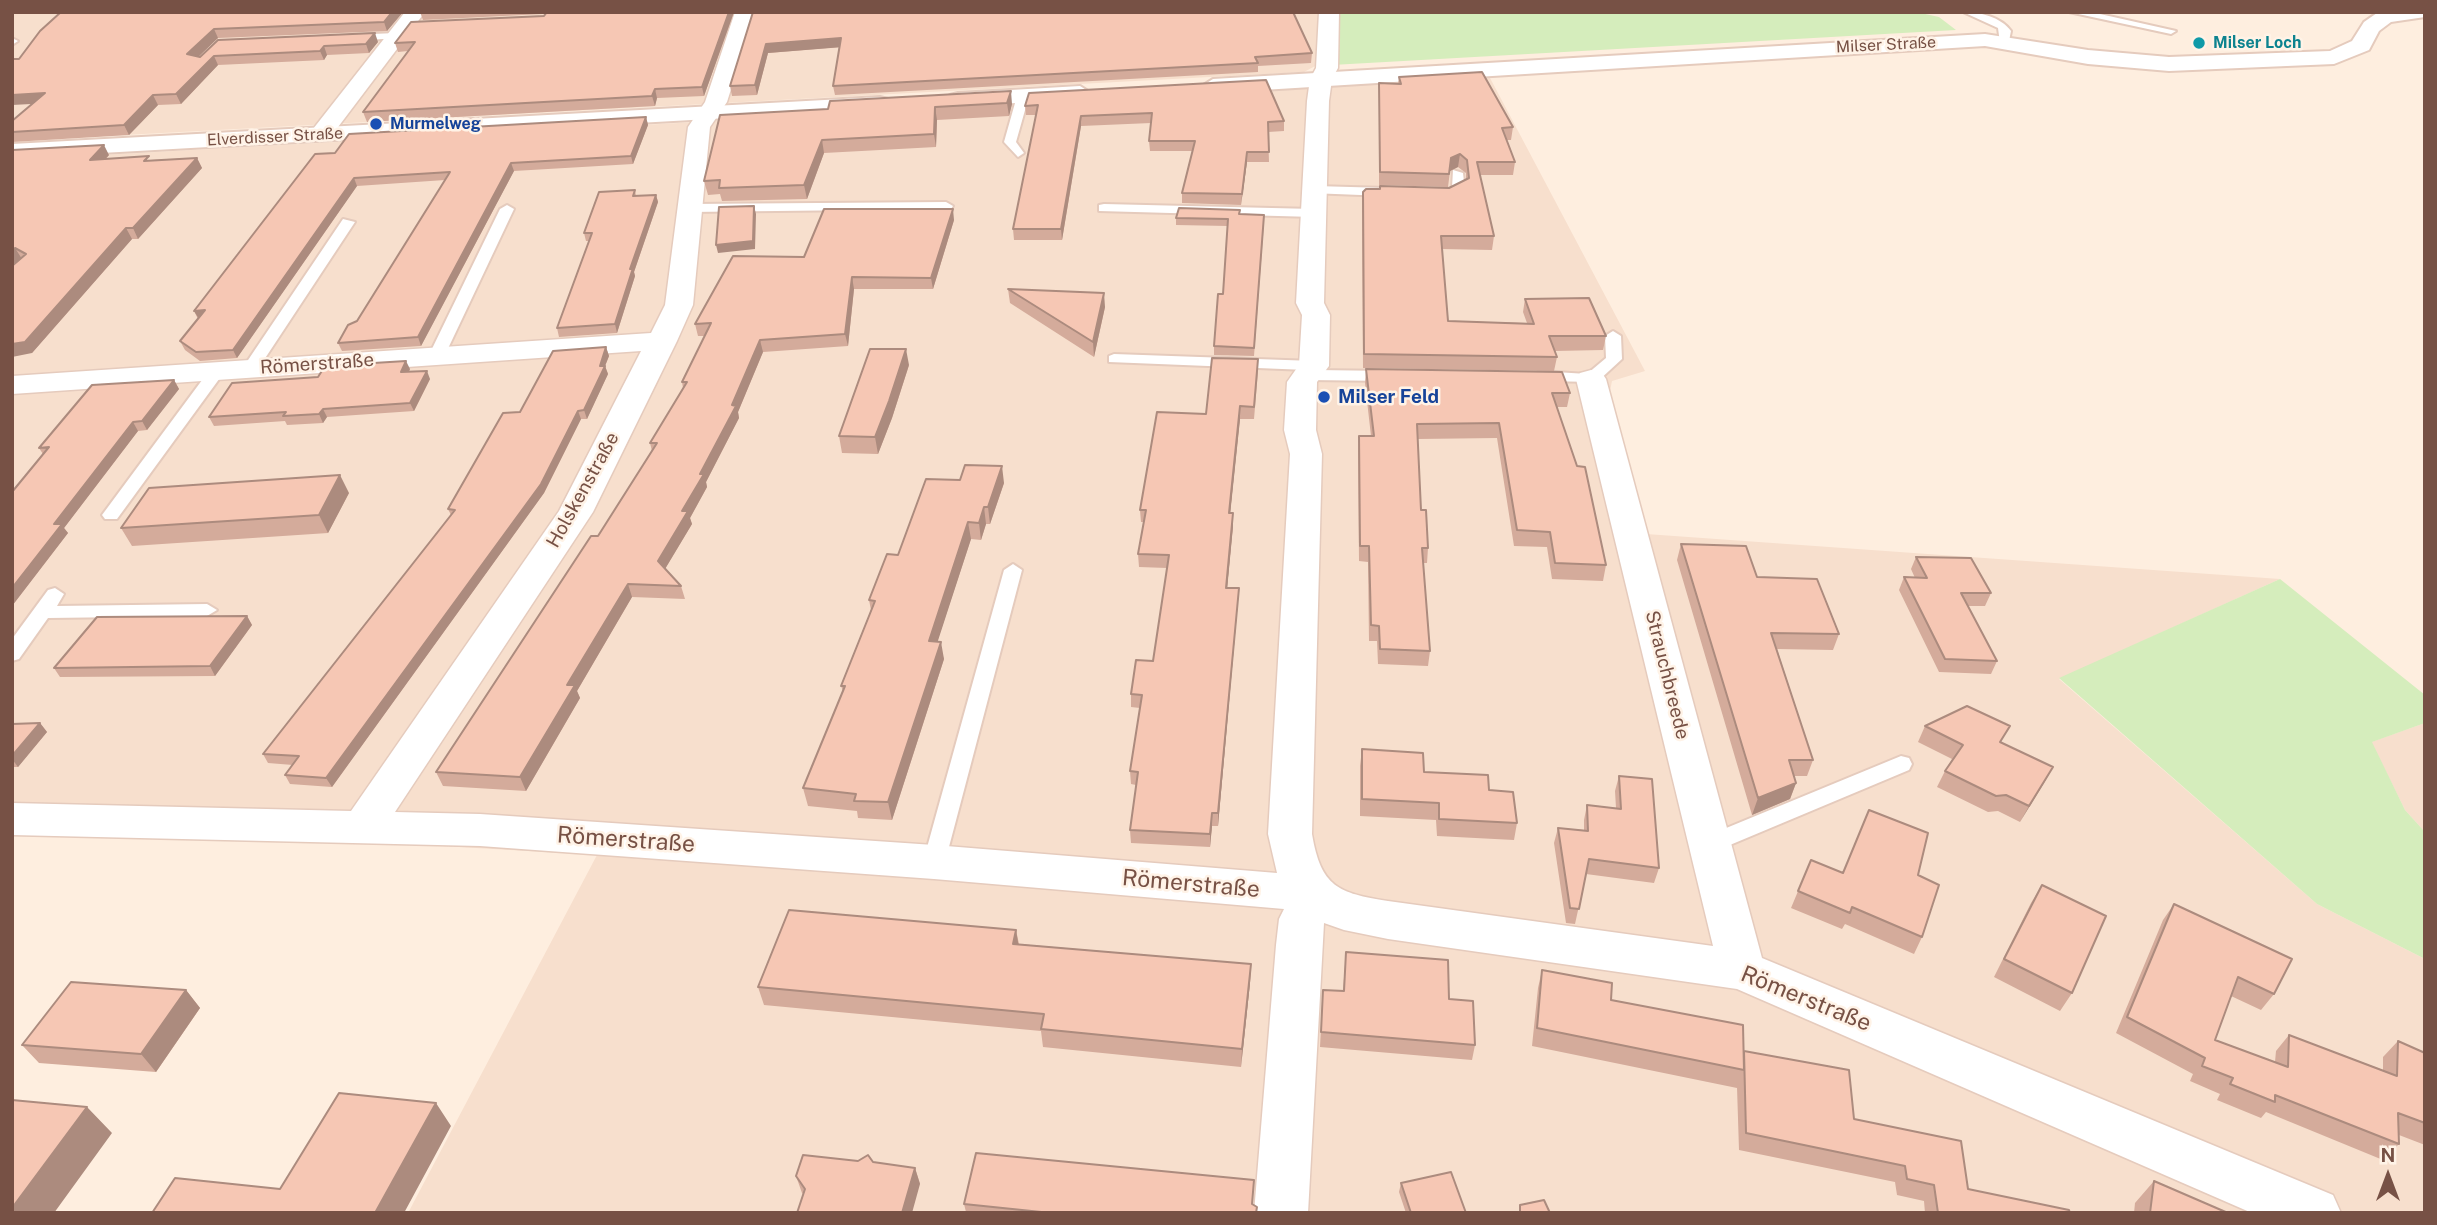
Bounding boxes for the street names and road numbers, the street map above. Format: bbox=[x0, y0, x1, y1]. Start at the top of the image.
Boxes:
street label: Milser Straße bbox=[1836, 33, 1936, 57]
street label: Elverdisser Straße bbox=[206, 124, 344, 150]
street label: Römerstraße bbox=[259, 349, 375, 379]
street label: Holskenstraße bbox=[542, 428, 624, 552]
street label: Strauchbreede bbox=[1640, 608, 1694, 742]
street label: Römerstraße bbox=[556, 821, 696, 859]
street label: Römerstraße bbox=[1121, 864, 1261, 904]
street label: Römerstraße bbox=[1737, 960, 1875, 1038]

